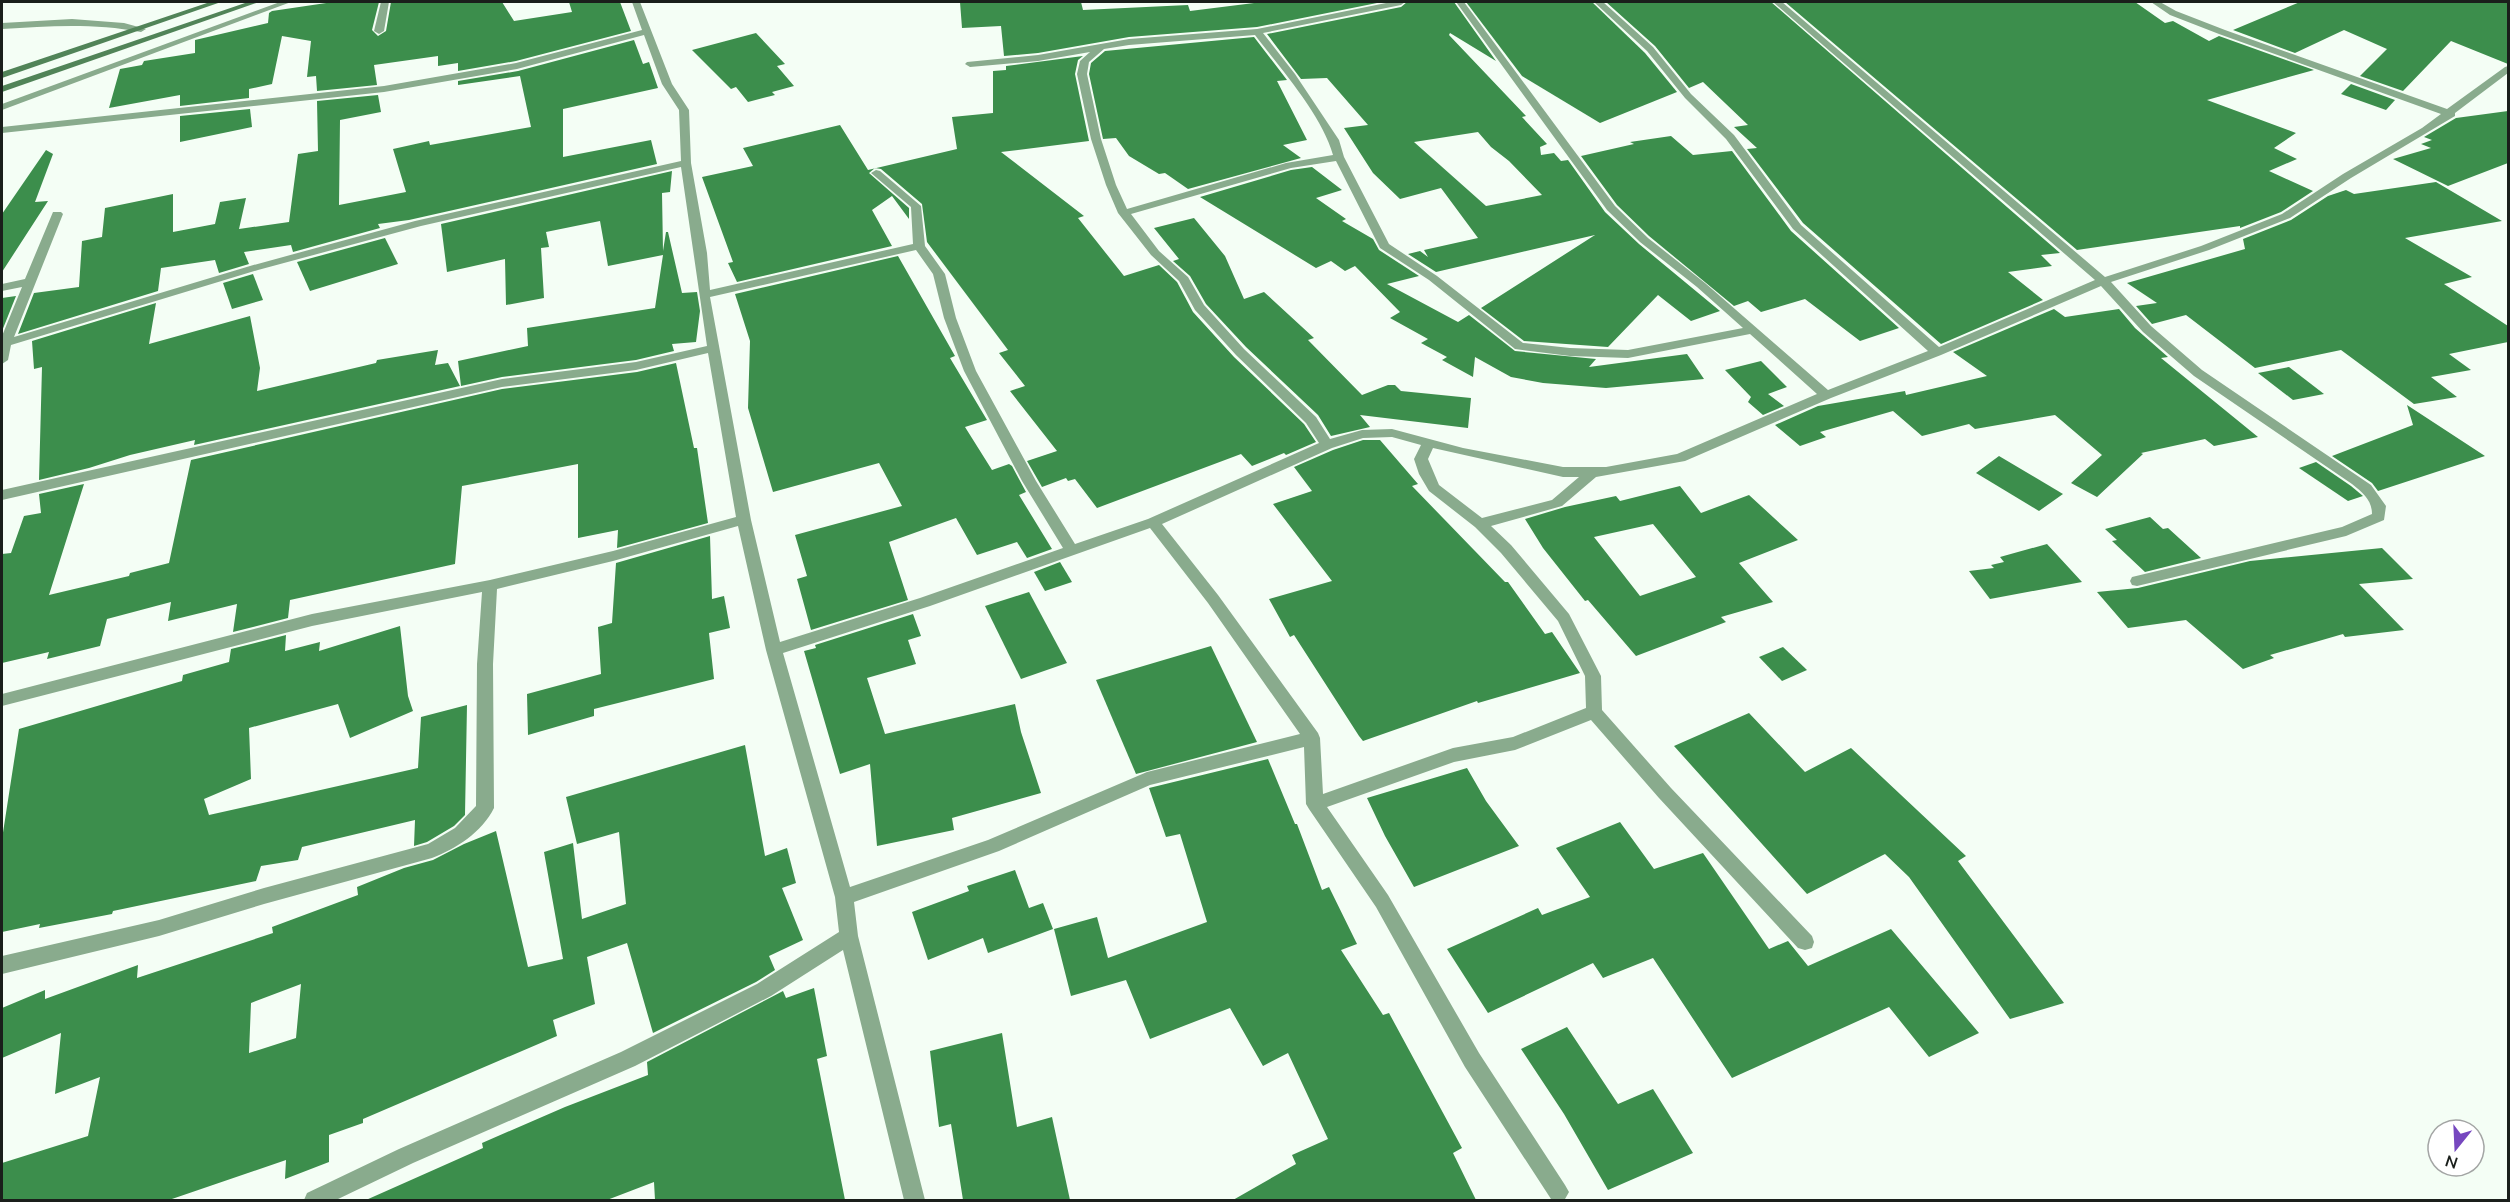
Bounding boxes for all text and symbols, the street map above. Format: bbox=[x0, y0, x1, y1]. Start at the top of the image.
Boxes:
north arrow bbox=[2426, 1118, 2486, 1178]
text: N bbox=[2443, 1151, 2460, 1174]

